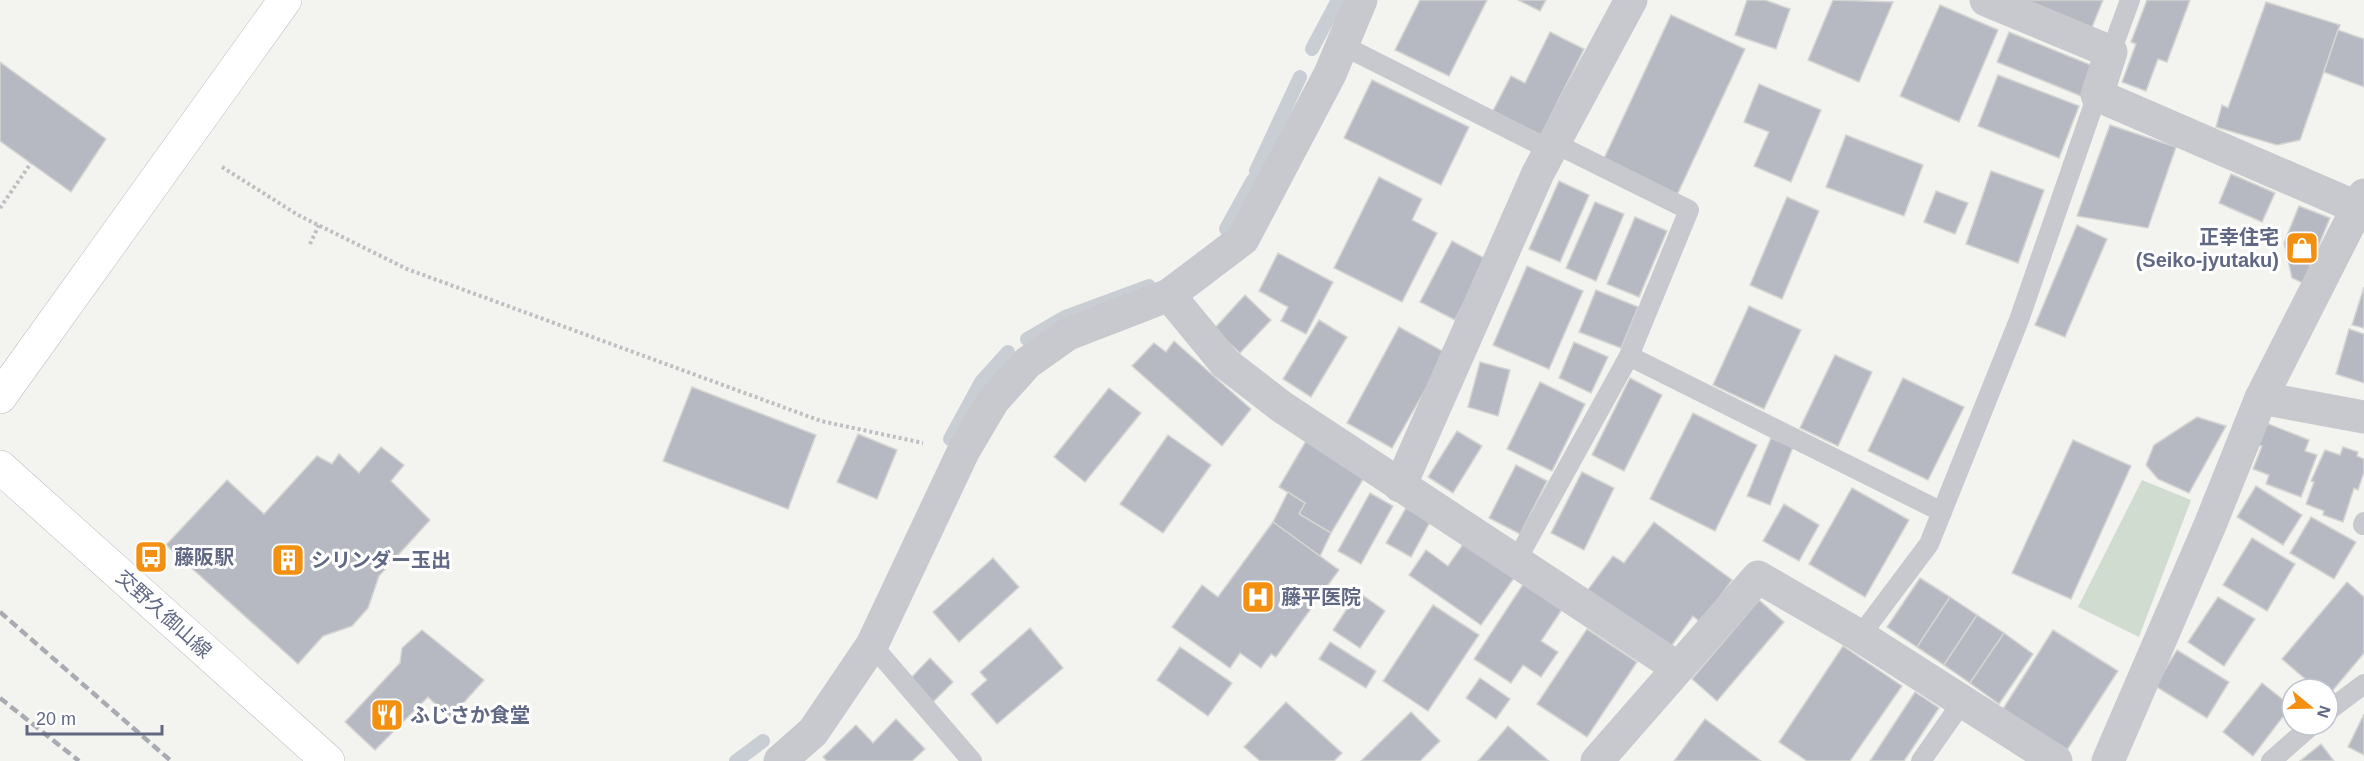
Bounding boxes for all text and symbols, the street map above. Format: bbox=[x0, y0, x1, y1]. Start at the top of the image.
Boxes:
place label: 正幸住宅 (Seiko-jyutaku) bbox=[2136, 226, 2279, 271]
shop icon: 正幸住宅 (Seiko-jyutaku) bbox=[2284, 230, 2320, 266]
bus stop icon: 藤阪駅 bbox=[133, 539, 169, 575]
building icon: シリンダー玉出 bbox=[270, 542, 306, 578]
place label: 藤阪駅 bbox=[174, 546, 234, 568]
place label: シリンダー玉出 bbox=[311, 549, 451, 571]
street label: 交野久御山線 bbox=[112, 566, 216, 662]
hospital icon: 藤平医院 bbox=[1240, 579, 1276, 615]
place label: 藤平医院 bbox=[1281, 586, 1361, 608]
north arrow bbox=[2280, 677, 2340, 737]
restaurant icon: ふじさか食堂 bbox=[369, 697, 405, 733]
scale bar bbox=[27, 698, 162, 736]
text: N bbox=[2314, 703, 2334, 720]
place label: ふじさか食堂 bbox=[410, 704, 530, 726]
text: 20 m bbox=[36, 709, 76, 729]

